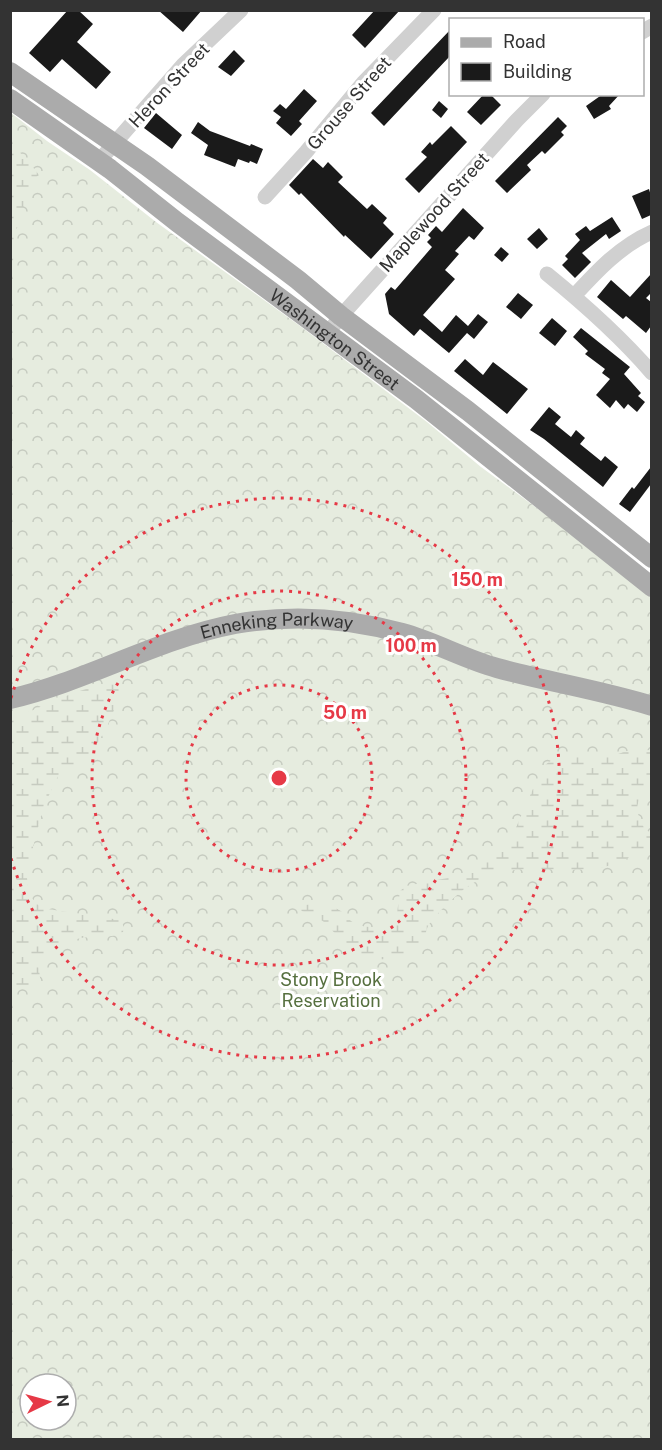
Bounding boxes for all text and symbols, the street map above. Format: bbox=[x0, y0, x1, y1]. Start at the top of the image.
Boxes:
legend bbox=[449, 18, 644, 96]
text: Road bbox=[503, 31, 546, 52]
street label: Heron Street bbox=[124, 38, 214, 132]
street label: Grouse Street bbox=[303, 52, 395, 154]
text: Building bbox=[503, 61, 572, 82]
street label: Maplewood Street bbox=[375, 148, 493, 276]
street label: Washington Street bbox=[266, 284, 404, 394]
text: 150 m bbox=[451, 569, 503, 590]
street label: Enneking Parkway bbox=[198, 608, 355, 642]
text: 100 m bbox=[385, 635, 437, 656]
text: 50 m bbox=[323, 702, 367, 723]
centre of rings bbox=[269, 768, 289, 788]
park label: Stony Brook Reservation bbox=[280, 969, 382, 1011]
north arrow bbox=[18, 1372, 78, 1432]
text: N bbox=[52, 1394, 72, 1408]

